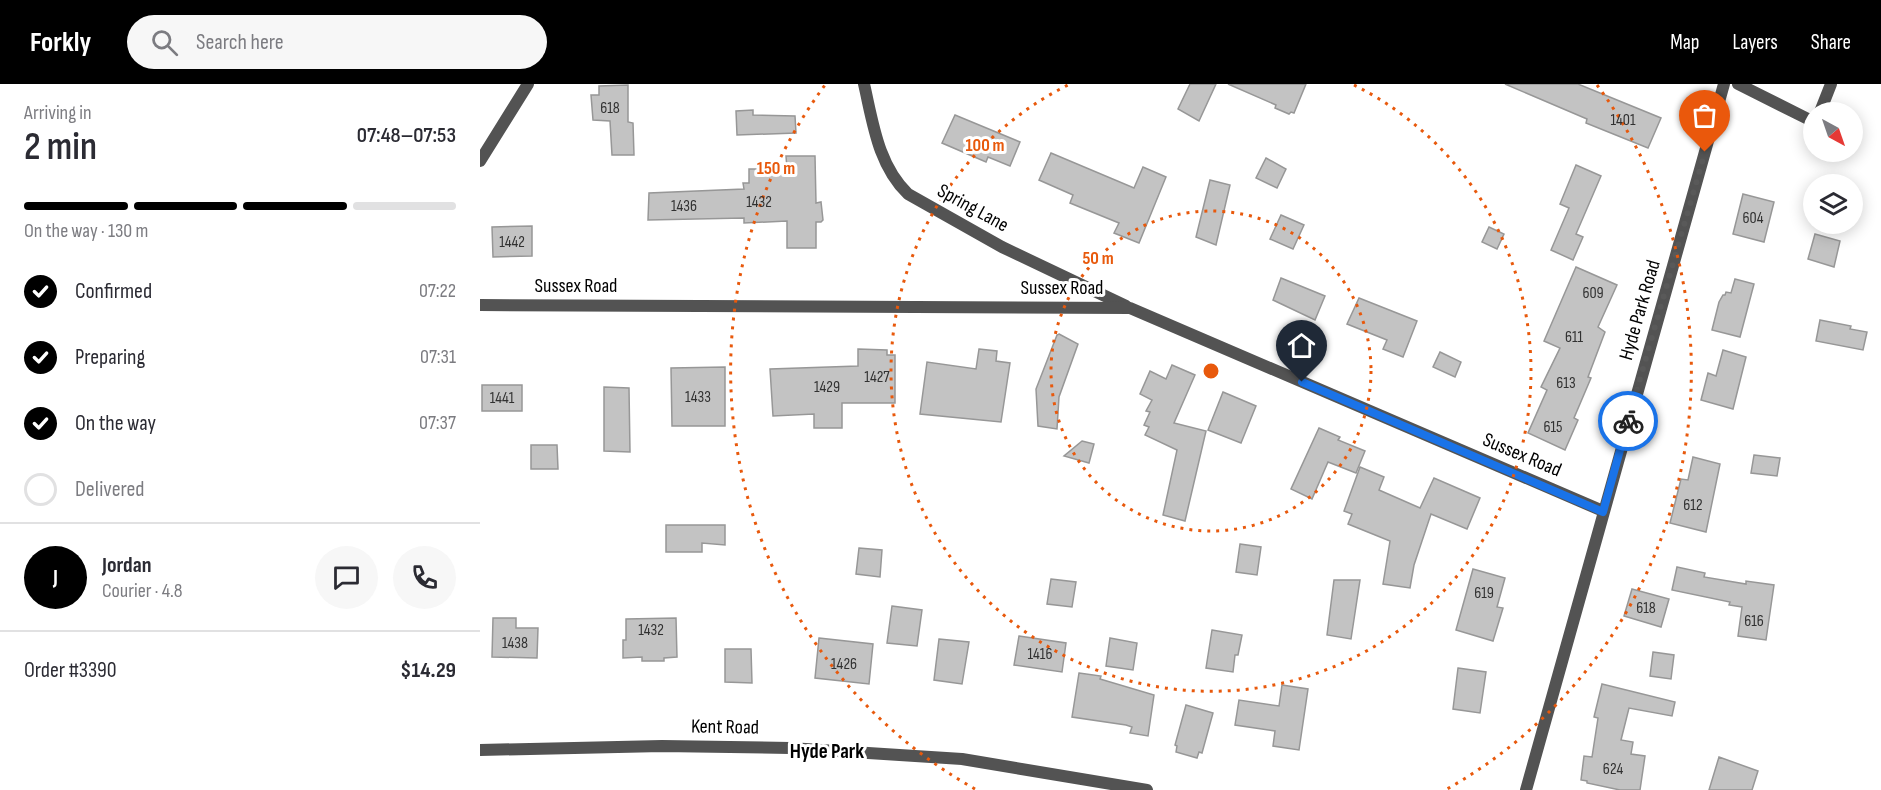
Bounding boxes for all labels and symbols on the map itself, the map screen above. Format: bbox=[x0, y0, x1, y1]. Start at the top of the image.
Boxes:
pin bbox=[1679, 90, 1730, 152]
house number: 618 bbox=[600, 99, 620, 118]
north arrow bbox=[1803, 102, 1863, 162]
house number: 1401 bbox=[1610, 111, 1636, 130]
text: 100 m bbox=[966, 135, 1005, 156]
text: 150 m bbox=[757, 158, 795, 179]
street label: Spring Lane bbox=[933, 179, 1013, 237]
house number: 1432 bbox=[746, 193, 772, 212]
house number: 1436 bbox=[671, 197, 697, 216]
house number: 604 bbox=[1743, 209, 1764, 228]
house number: 1442 bbox=[499, 233, 525, 252]
text: 50 m bbox=[1082, 248, 1114, 269]
street label: Hyde Park Road bbox=[1614, 257, 1666, 363]
street label: Sussex Road bbox=[535, 274, 617, 298]
street label: Sussex Road bbox=[1021, 276, 1103, 300]
house number: 609 bbox=[1582, 284, 1604, 303]
pin bbox=[1276, 320, 1327, 382]
house number: 611 bbox=[1565, 328, 1583, 347]
centre of rings bbox=[1201, 361, 1221, 381]
house number: 1427 bbox=[864, 368, 890, 387]
house number: 613 bbox=[1556, 374, 1576, 393]
house number: 1429 bbox=[814, 378, 840, 397]
house number: 1433 bbox=[685, 388, 711, 407]
house number: 1441 bbox=[490, 389, 515, 408]
courier bbox=[1598, 391, 1658, 451]
house number: 615 bbox=[1543, 418, 1563, 437]
street label: Sussex Road bbox=[1479, 428, 1565, 482]
house number: 612 bbox=[1683, 496, 1703, 515]
house number: 619 bbox=[1474, 584, 1494, 603]
house number: 618 bbox=[1636, 599, 1656, 618]
house number: 616 bbox=[1744, 612, 1764, 631]
house number: 1432 bbox=[638, 621, 664, 640]
house number: 1438 bbox=[502, 634, 528, 653]
house number: 1416 bbox=[1028, 645, 1052, 664]
house number: 1426 bbox=[831, 655, 857, 674]
street label: Kent Road bbox=[691, 714, 759, 740]
district label: Hyde Park bbox=[790, 739, 864, 764]
house number: 624 bbox=[1603, 760, 1623, 779]

